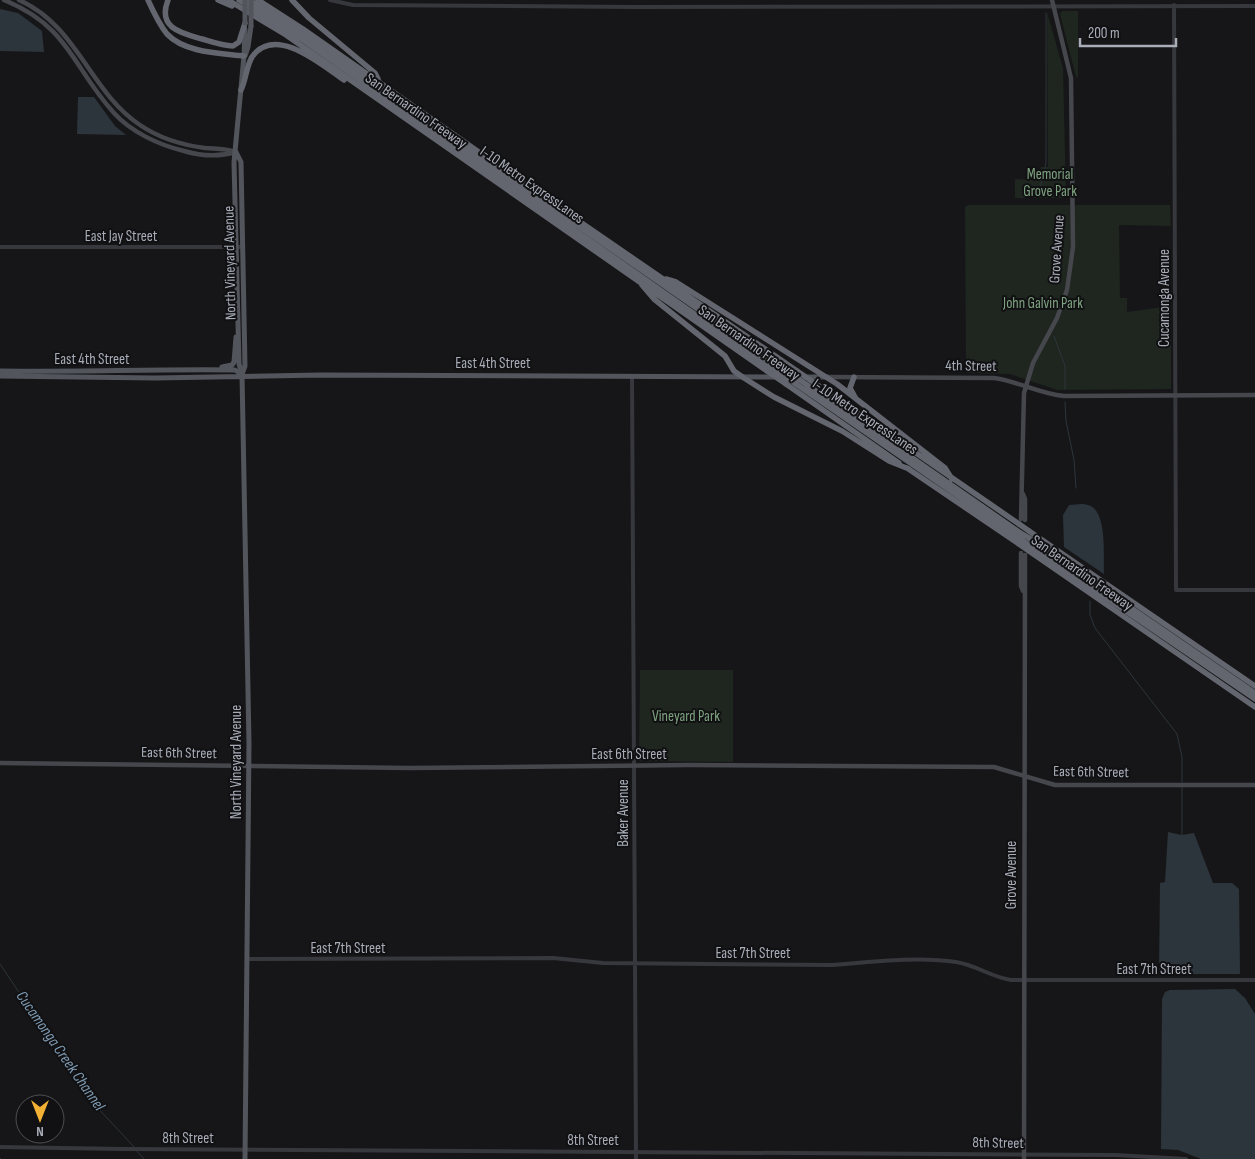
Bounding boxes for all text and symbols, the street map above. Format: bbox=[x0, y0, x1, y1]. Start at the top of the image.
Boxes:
scale bar bbox=[1080, 15, 1176, 47]
text: 200 m bbox=[1088, 24, 1120, 43]
street label: San Bernardino Freeway bbox=[361, 69, 471, 153]
street label: I-10 Metro ExpressLanes bbox=[476, 142, 588, 228]
park label: Memorial Grove Park bbox=[1023, 165, 1077, 201]
street label: North Vineyard Avenue bbox=[220, 206, 240, 320]
street label: Grove Avenue bbox=[1045, 214, 1069, 284]
street label: East Jay Street bbox=[85, 227, 158, 246]
street label: Cucamonga Avenue bbox=[1155, 249, 1174, 347]
park label: John Galvin Park bbox=[1002, 294, 1083, 313]
street label: San Bernardino Freeway bbox=[694, 301, 804, 385]
street label: East 4th Street bbox=[54, 350, 130, 369]
street label: East 4th Street bbox=[455, 354, 531, 373]
street label: 4th Street bbox=[945, 356, 997, 376]
street label: I-10 Metro ExpressLanes bbox=[809, 375, 921, 459]
street label: San Bernardino Freeway bbox=[1027, 531, 1137, 615]
street label: North Vineyard Avenue bbox=[227, 705, 246, 819]
park label: Vineyard Park bbox=[652, 707, 720, 726]
street label: East 6th Street bbox=[141, 743, 217, 763]
street label: East 6th Street bbox=[591, 745, 667, 764]
street label: East 6th Street bbox=[1053, 762, 1129, 782]
street label: Baker Avenue bbox=[614, 779, 633, 847]
street label: Grove Avenue bbox=[1002, 841, 1021, 909]
street label: East 7th Street bbox=[310, 939, 386, 958]
street label: East 7th Street bbox=[715, 944, 791, 963]
street label: East 7th Street bbox=[1116, 960, 1192, 979]
water label: Cucamonga Creek Channel bbox=[12, 987, 109, 1115]
north arrow bbox=[15, 1094, 65, 1144]
text: N bbox=[36, 1123, 44, 1140]
street label: 8th Street bbox=[162, 1129, 214, 1148]
street label: 8th Street bbox=[567, 1131, 619, 1150]
street label: 8th Street bbox=[972, 1133, 1024, 1153]

